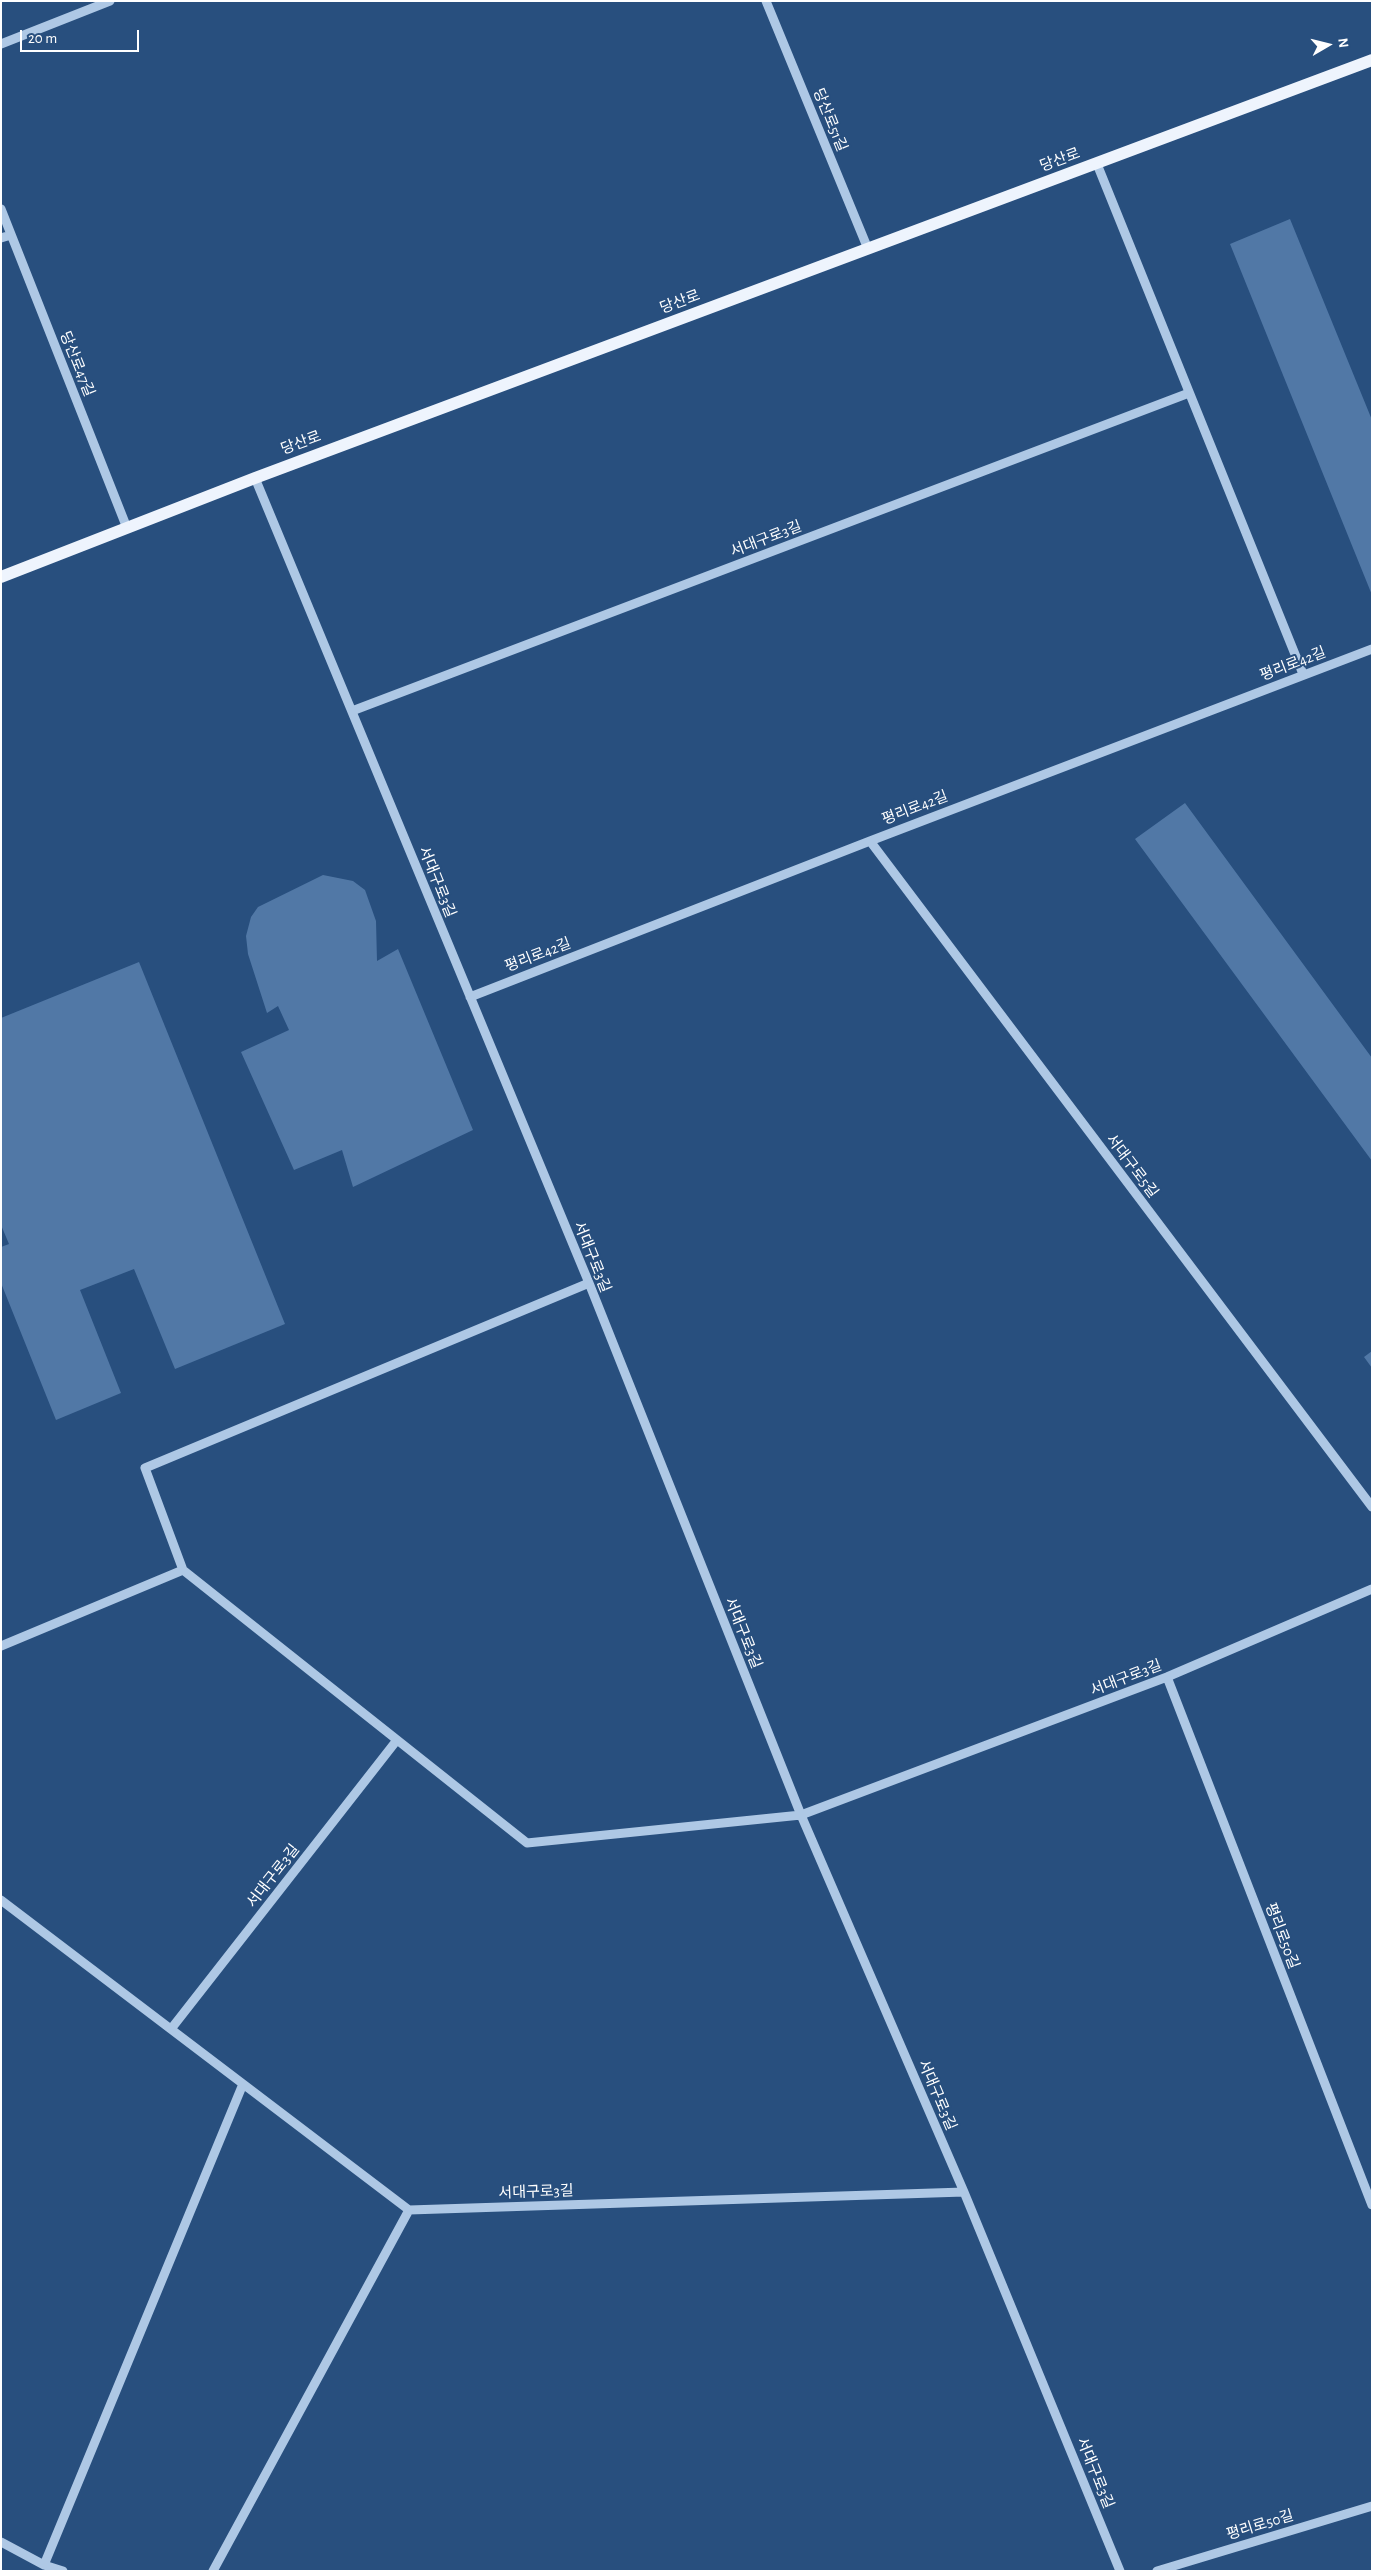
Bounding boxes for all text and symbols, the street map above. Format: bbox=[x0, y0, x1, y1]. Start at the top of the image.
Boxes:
scale bar bbox=[22, 20, 141, 52]
north arrow bbox=[1303, 20, 1353, 70]
text: 20 m bbox=[28, 31, 57, 46]
text: N bbox=[1335, 37, 1350, 49]
street label: 당산로51길 bbox=[809, 86, 851, 154]
street label: 당산로 bbox=[1037, 144, 1083, 176]
street label: 당산로 bbox=[657, 286, 703, 318]
street label: 당산로47길 bbox=[56, 329, 98, 399]
street label: 당산로 bbox=[278, 427, 324, 459]
street label: 서대구로3길 bbox=[728, 517, 804, 561]
street label: 평리로42길 bbox=[1257, 643, 1329, 685]
street label: 평리로42길 bbox=[879, 787, 951, 829]
street label: 서대구로3길 bbox=[415, 844, 459, 920]
street label: 평리로42길 bbox=[502, 934, 574, 976]
street label: 서대구로5길 bbox=[1102, 1131, 1162, 1201]
street label: 서대구로3길 bbox=[570, 1219, 614, 1295]
street label: 서대구로3길 bbox=[721, 1595, 765, 1671]
street label: 서대구로3길 bbox=[1088, 1656, 1164, 1700]
street label: 서대구로3길 bbox=[243, 1841, 303, 1911]
street label: 평리로50길 bbox=[1261, 1900, 1303, 1972]
street label: 서대구로3길 bbox=[914, 2057, 960, 2133]
street label: 서대구로3길 bbox=[498, 2182, 574, 2202]
street label: 서대구로3길 bbox=[1073, 2435, 1117, 2511]
street label: 평리로50길 bbox=[1224, 2506, 1296, 2544]

